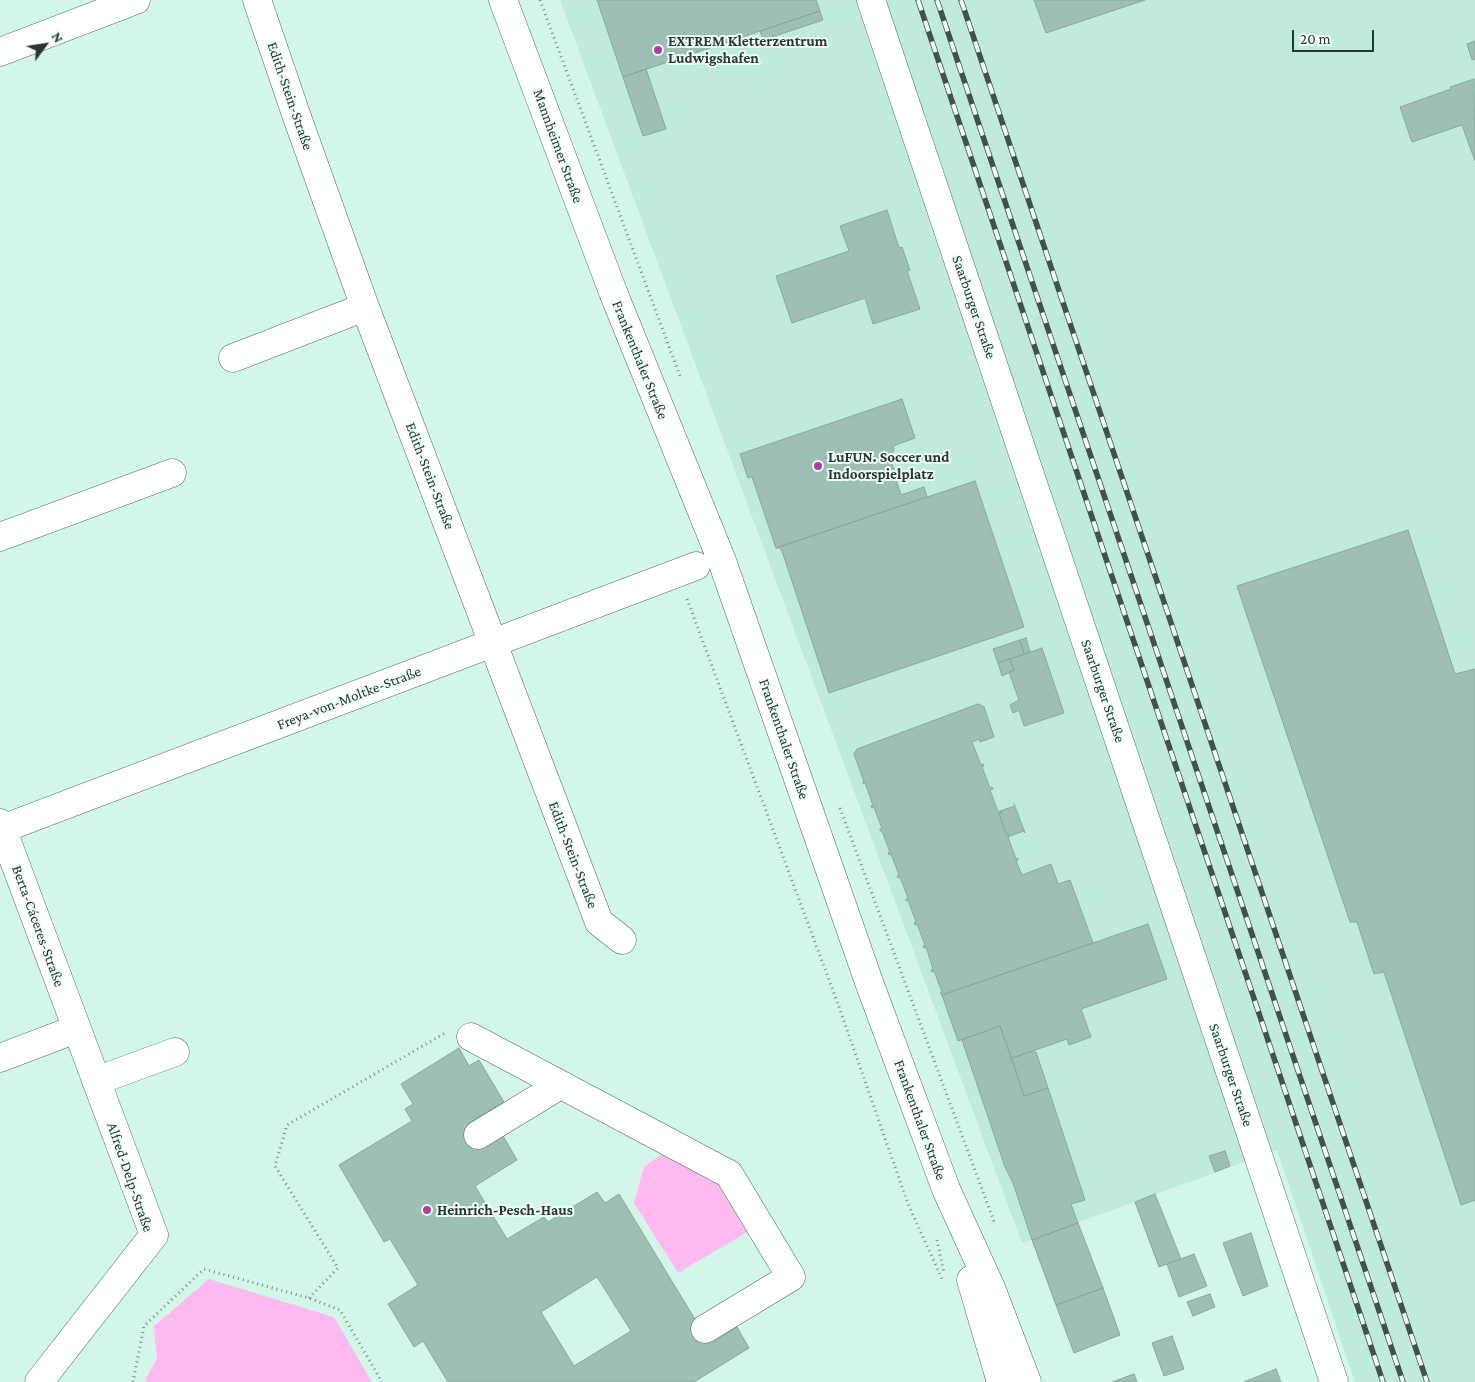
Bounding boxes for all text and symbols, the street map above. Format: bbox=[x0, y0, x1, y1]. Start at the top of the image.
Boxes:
north arrow bbox=[20, 20, 70, 70]
scale bar bbox=[1295, 20, 1378, 52]
text: N bbox=[49, 29, 67, 45]
text: 20 m bbox=[1300, 31, 1331, 47]
place label: EXTREM Kletterzentrum Ludwigshafen bbox=[668, 32, 827, 67]
street label: Edith-Stein-Straße bbox=[263, 40, 317, 152]
marker: EXTREM Kletterzentrum Ludwigshafen bbox=[652, 44, 664, 56]
street label: Mannheimer Straße bbox=[529, 87, 587, 205]
street label: Saarburger Straße bbox=[948, 253, 1000, 361]
street label: Frankenthaler Straße bbox=[608, 298, 672, 422]
street label: Edith-Stein-Straße bbox=[401, 420, 459, 532]
place label: LuFUN. Soccer und Indoorspielplatz bbox=[828, 448, 949, 483]
marker: LuFUN. Soccer und Indoorspielplatz bbox=[812, 460, 824, 472]
street label: Saarburger Straße bbox=[1077, 637, 1129, 745]
street label: Freya-von-Moltke-Straße bbox=[274, 662, 424, 734]
street label: Frankenthaler Straße bbox=[755, 676, 813, 802]
street label: Edith-Stein-Straße bbox=[544, 799, 602, 911]
street label: Berta-Cáceres-Straße bbox=[8, 863, 68, 989]
street label: Saarburger Straße bbox=[1205, 1021, 1257, 1129]
street label: Frankenthaler Straße bbox=[890, 1057, 950, 1183]
street label: Alfred-Delp-Straße bbox=[103, 1120, 157, 1234]
place label: Heinrich-Pesch-Haus bbox=[437, 1201, 573, 1219]
marker: Heinrich-Pesch-Haus bbox=[421, 1204, 433, 1216]

